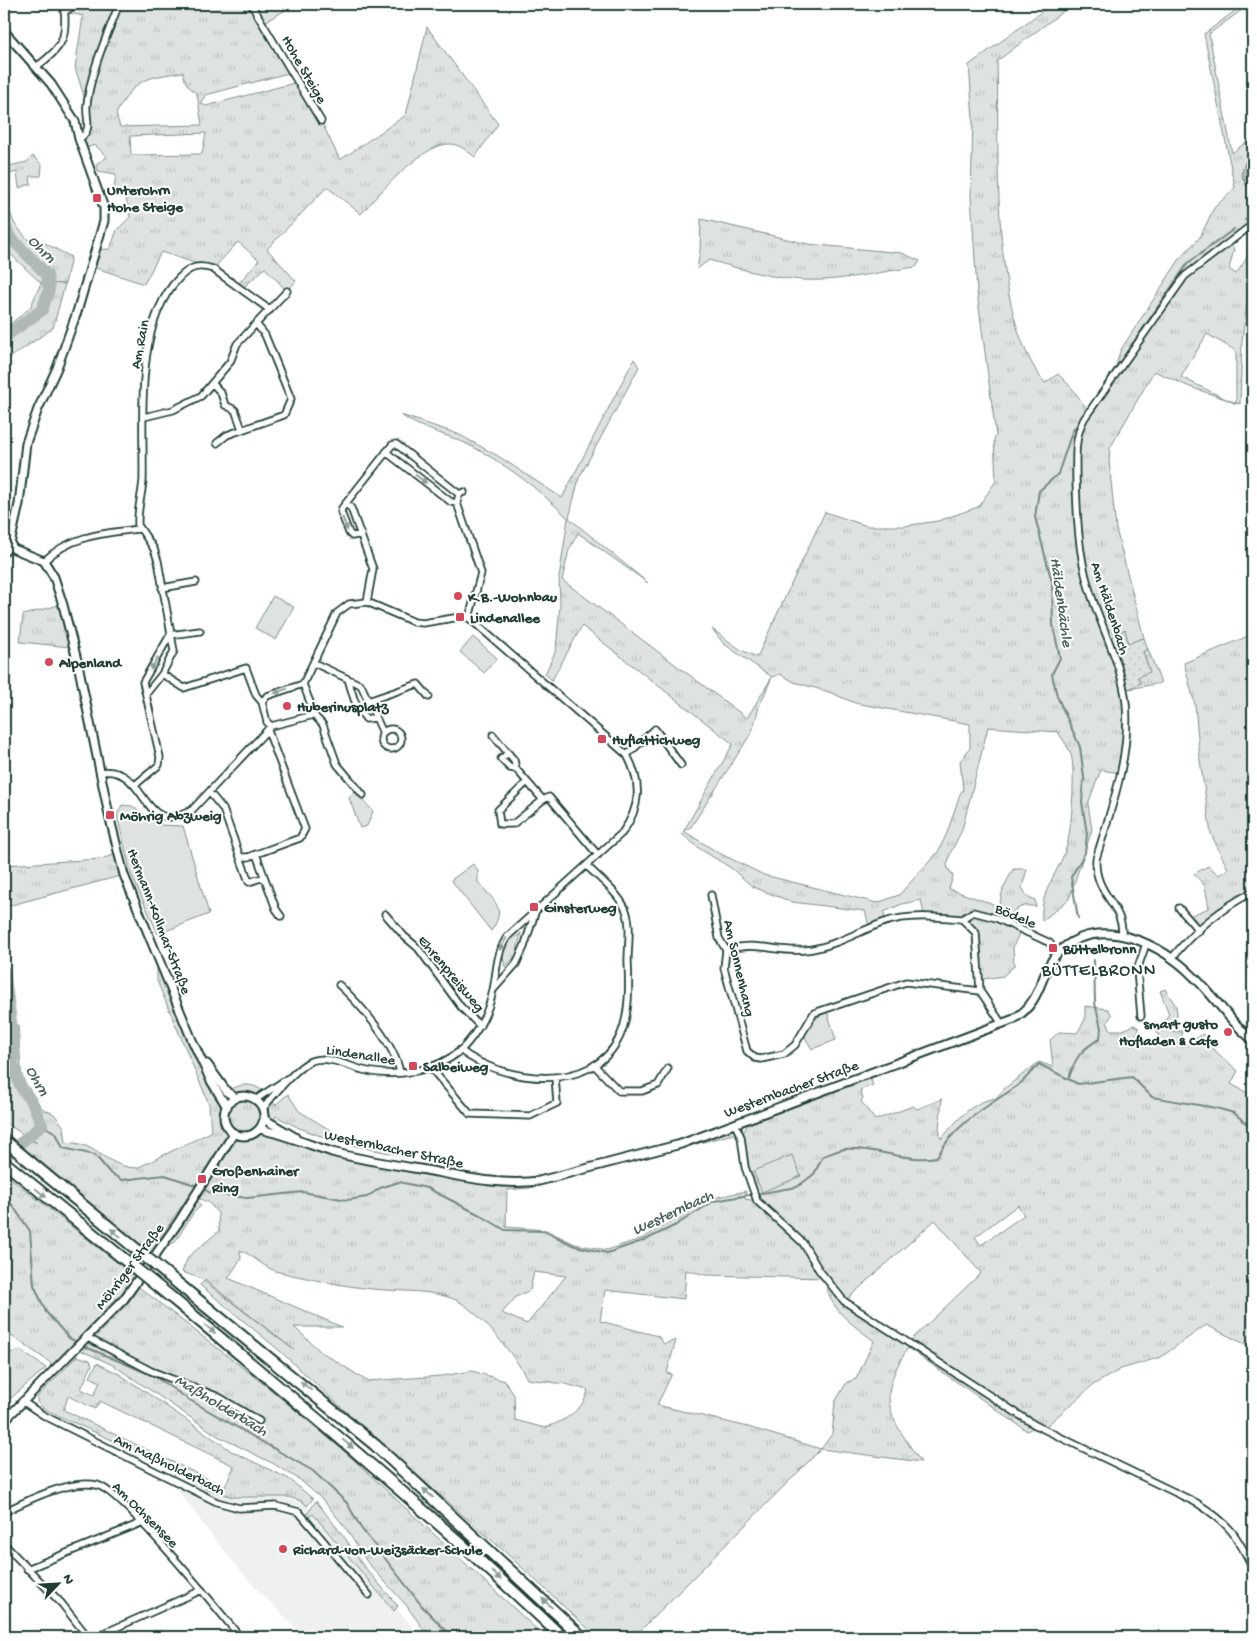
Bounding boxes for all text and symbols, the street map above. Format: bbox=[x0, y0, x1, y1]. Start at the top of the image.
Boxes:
street label: Hohe Steige bbox=[276, 33, 330, 108]
place label: Unterohrn Hohe Steige bbox=[107, 182, 184, 217]
marker: Unterohrn Hohe Steige bbox=[91, 192, 103, 204]
water label: Ohrn bbox=[23, 233, 59, 269]
street label: Am Rain bbox=[127, 318, 155, 370]
one-way arrow bbox=[414, 473, 427, 484]
one-way arrow bbox=[341, 517, 349, 532]
water label: Häldenbächle bbox=[1044, 557, 1075, 649]
street label: Am Häldenbach bbox=[1086, 560, 1133, 657]
place label: K.B.-Wohnbau bbox=[467, 589, 558, 607]
marker: K.B.-Wohnbau bbox=[452, 590, 464, 602]
place label: Lindenallee bbox=[470, 610, 541, 628]
marker: Lindenallee bbox=[454, 611, 466, 623]
place label: Alpenland bbox=[58, 655, 123, 673]
marker: Alpenland bbox=[43, 656, 55, 668]
one-way arrow bbox=[149, 658, 158, 671]
one-way arrow bbox=[273, 687, 288, 695]
place label: Huberinusplatz bbox=[297, 699, 390, 717]
marker: Huberinusplatz bbox=[281, 700, 293, 712]
place label: Huflattichweg bbox=[612, 732, 701, 750]
marker: Huflattichweg bbox=[596, 733, 608, 745]
place label: Möhrig Abzweig bbox=[120, 808, 222, 826]
marker: Möhrig Abzweig bbox=[104, 809, 116, 821]
street label: Hermann-Kollmar-Straße bbox=[122, 846, 194, 997]
place label: Ginsterweg bbox=[544, 900, 617, 918]
street label: Bödele bbox=[991, 900, 1039, 934]
marker: Ginsterweg bbox=[528, 901, 540, 913]
street label: Am Sonnenhang bbox=[718, 918, 758, 1019]
street label: Ehrenpreisweg bbox=[413, 932, 488, 1016]
one-way arrow bbox=[499, 937, 507, 952]
place label: Büttelbronn bbox=[1062, 941, 1137, 959]
marker: Büttelbronn bbox=[1047, 942, 1059, 954]
district label: BÜTTELBRONN bbox=[1040, 961, 1157, 982]
place label: smart gusto Hofladen & Cafe bbox=[1119, 1016, 1219, 1051]
marker: smart gusto Hofladen & Cafe bbox=[1222, 1026, 1234, 1038]
street label: Lindenallee bbox=[325, 1042, 397, 1070]
street label: Westernbacher Straße bbox=[722, 1057, 862, 1123]
place label: Salbeiweg bbox=[423, 1059, 489, 1077]
marker: Salbeiweg bbox=[407, 1060, 419, 1072]
water label: Ohrn bbox=[20, 1063, 52, 1100]
street label: Westernbacher Straße bbox=[322, 1126, 465, 1174]
place label: Großenhainer Ring bbox=[211, 1163, 300, 1198]
marker: Großenhainer Ring bbox=[196, 1173, 208, 1185]
one-way arrow bbox=[35, 1187, 48, 1198]
water label: Westernbach bbox=[630, 1187, 717, 1241]
street label: Möhriger Straße bbox=[92, 1220, 169, 1314]
one-way arrow bbox=[110, 1228, 123, 1239]
one-way arrow bbox=[203, 1324, 216, 1335]
water label: Maßholderbach bbox=[170, 1372, 270, 1442]
one-way arrow bbox=[299, 1381, 312, 1392]
street label: Am Maßholderbach bbox=[111, 1431, 228, 1500]
one-way arrow bbox=[342, 1438, 354, 1450]
street label: Am Ochsensee bbox=[108, 1478, 182, 1553]
one-way arrow bbox=[422, 1487, 435, 1498]
place label: Richard-von-Weizsäcker-Schule bbox=[292, 1542, 484, 1560]
marker: Richard-von-Weizsäcker-Schule bbox=[277, 1543, 289, 1555]
north arrow bbox=[32, 1558, 82, 1608]
one-way arrow bbox=[489, 1569, 501, 1581]
text: N bbox=[58, 1572, 77, 1587]
one-way arrow bbox=[542, 1597, 554, 1609]

